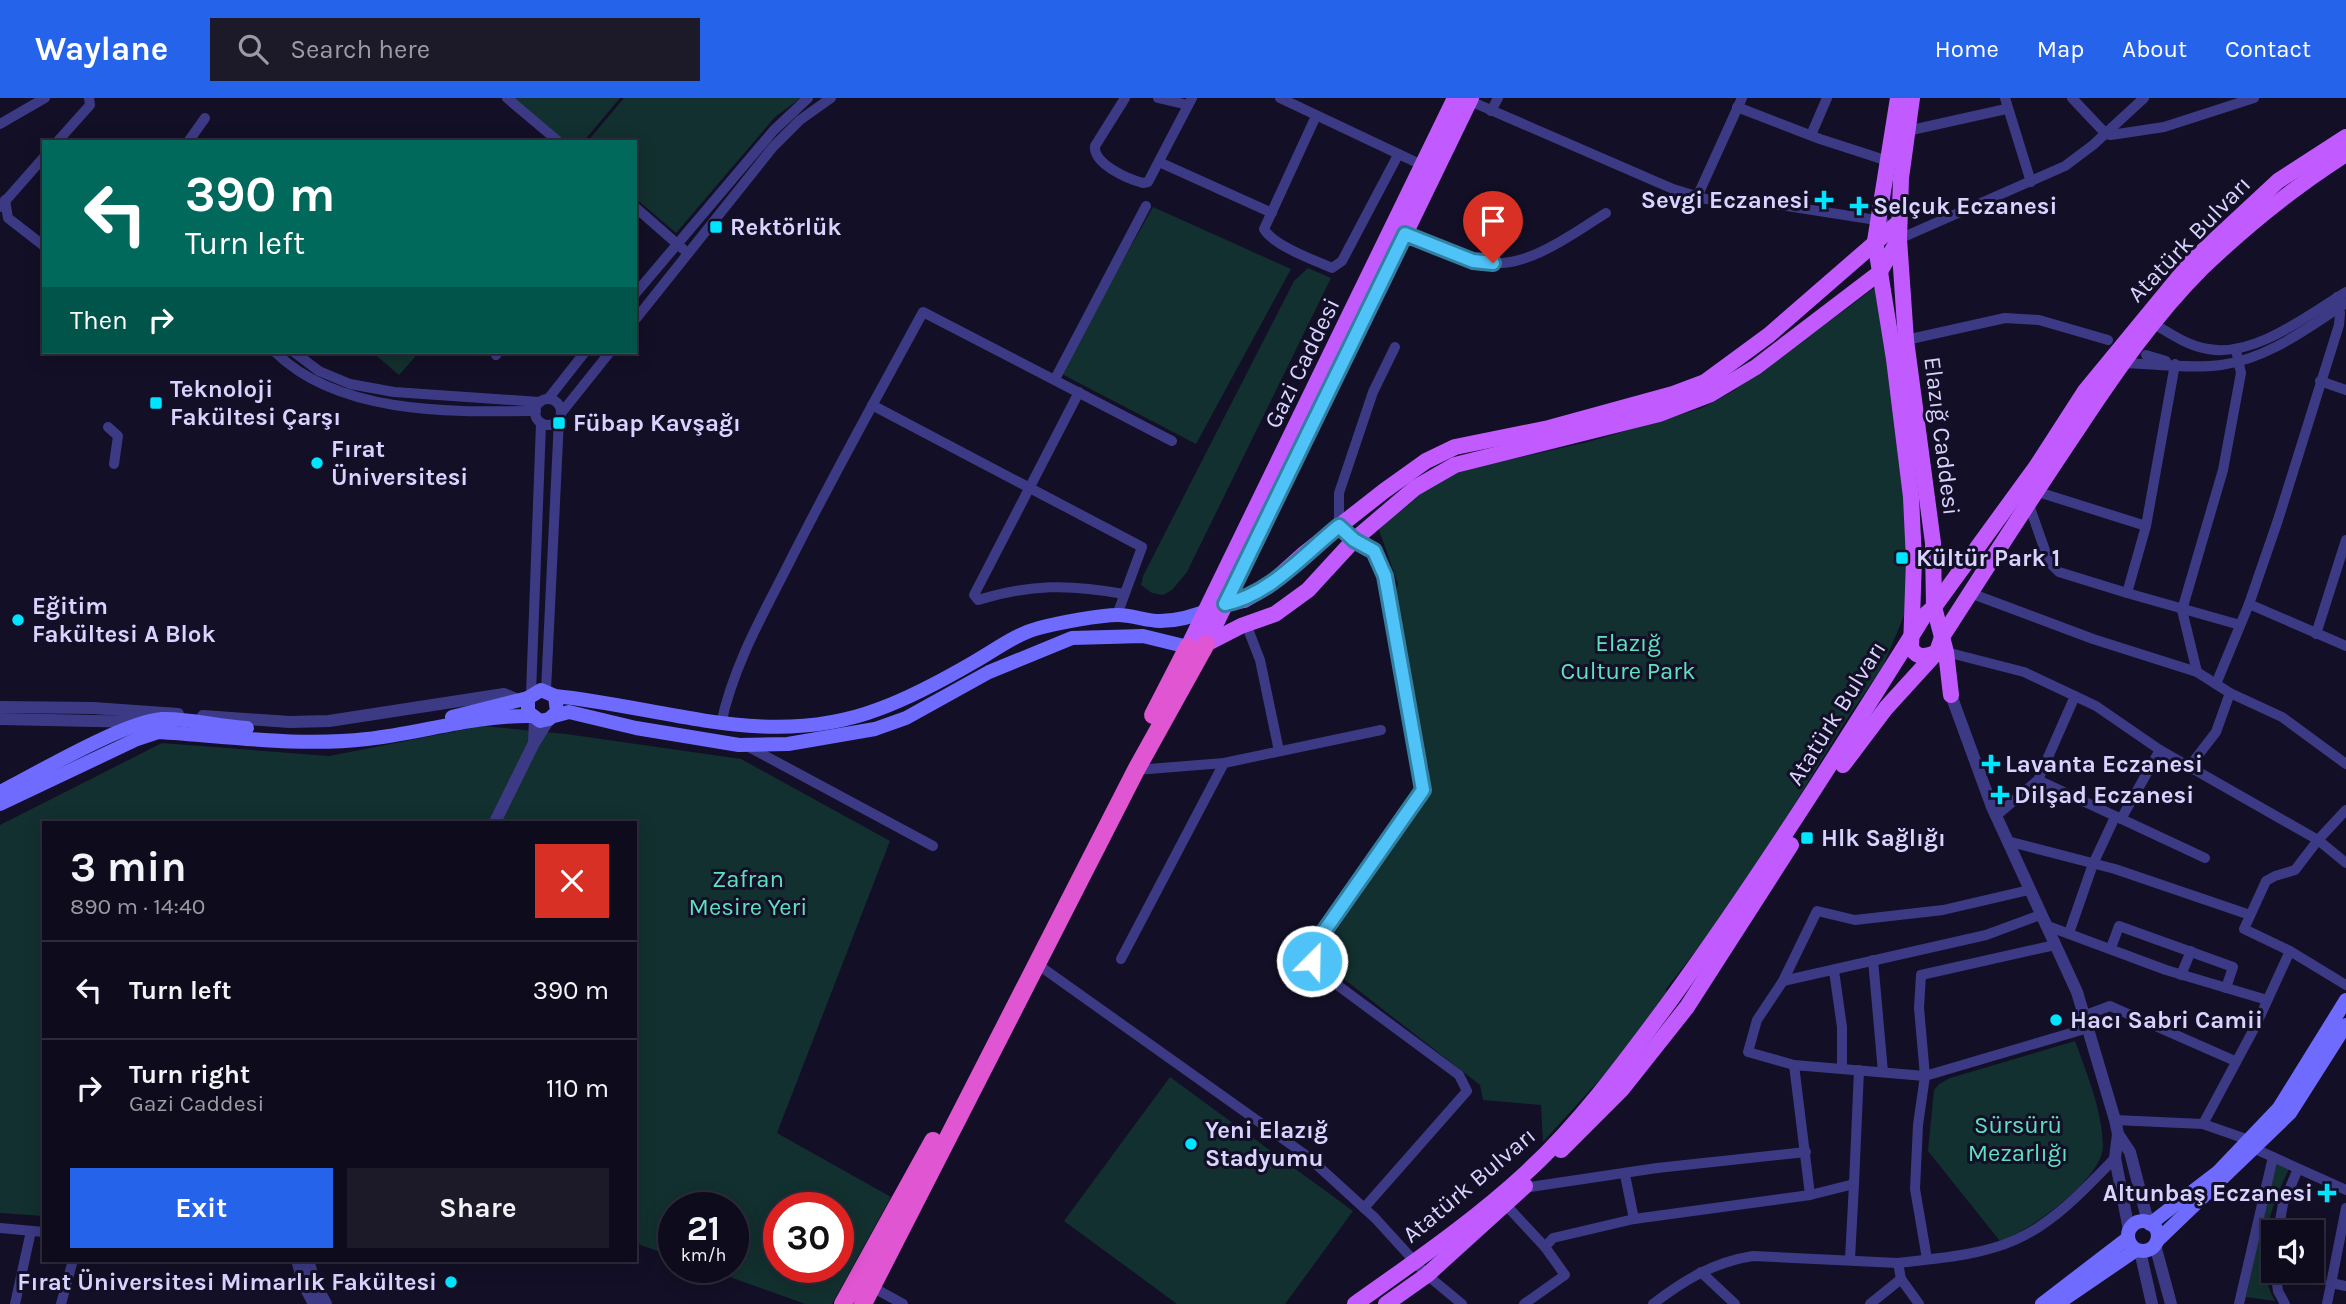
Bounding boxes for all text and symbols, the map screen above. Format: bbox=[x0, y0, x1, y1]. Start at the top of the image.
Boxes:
search box bbox=[210, 18, 700, 81]
text: Waylane bbox=[35, 30, 168, 68]
icon: search bbox=[234, 30, 272, 68]
text: Search here bbox=[290, 34, 430, 65]
text: Home bbox=[1935, 35, 1999, 63]
text: Map bbox=[2037, 35, 2084, 63]
text: About bbox=[2122, 35, 2187, 63]
text: Contact bbox=[2225, 35, 2311, 63]
text: 390 m bbox=[185, 166, 335, 223]
icon: left bbox=[70, 168, 161, 259]
street label: Atatürk Bulvarı bbox=[2122, 170, 2256, 308]
place label: Sevgi Eczanesi bbox=[1641, 186, 1810, 214]
pin bbox=[1463, 191, 1523, 263]
marker: Sevgi Eczanesi bbox=[1816, 192, 1832, 208]
place label: Selçuk Eczanesi bbox=[1873, 192, 2057, 220]
marker: Selçuk Eczanesi bbox=[1851, 198, 1867, 214]
icon: arrive bbox=[1474, 202, 1512, 240]
place label: Rektörlük bbox=[730, 213, 841, 241]
marker: Rektörlük bbox=[708, 219, 724, 235]
text: Turn left bbox=[185, 225, 305, 262]
street label: Gazi Caddesi bbox=[1258, 293, 1346, 433]
icon: right bbox=[142, 301, 180, 339]
text: Then bbox=[70, 305, 128, 336]
street label: Elazığ Caddesi bbox=[1918, 355, 1966, 517]
place label: Teknoloji Fakültesi Çarşı bbox=[170, 375, 341, 431]
marker: Teknoloji Fakültesi Çarşı bbox=[148, 395, 164, 411]
place label: Fübap Kavşağı bbox=[573, 409, 741, 437]
marker: Fübap Kavşağı bbox=[551, 415, 567, 431]
place label: Fırat Üniversitesi bbox=[331, 435, 468, 491]
marker: Fırat Üniversitesi bbox=[309, 455, 325, 471]
place label: Kültür Park 1 bbox=[1916, 544, 2060, 572]
marker: Kültür Park 1 bbox=[1894, 550, 1910, 566]
place label: Eğitim Fakültesi A Blok bbox=[32, 592, 216, 648]
marker: Eğitim Fakültesi A Blok bbox=[10, 612, 26, 628]
park label: Elazığ Culture Park bbox=[1561, 629, 1695, 685]
street label: Atatürk Bulvarı bbox=[1780, 636, 1892, 790]
place label: Lavanta Eczanesi bbox=[2005, 750, 2203, 778]
marker: Lavanta Eczanesi bbox=[1983, 756, 1999, 772]
place label: Dilşad Eczanesi bbox=[2014, 781, 2194, 809]
marker: Dilşad Eczanesi bbox=[1992, 787, 2008, 803]
place label: Hlk Sağlığı bbox=[1821, 824, 1946, 852]
marker: Hlk Sağlığı bbox=[1799, 830, 1815, 846]
text: 3 min bbox=[70, 842, 187, 892]
button: close bbox=[535, 844, 609, 918]
park label: Zafran Mesire Yeri bbox=[689, 865, 807, 921]
text: 890 m · 14:40 bbox=[70, 893, 205, 920]
position arrow bbox=[1275, 924, 1349, 998]
icon: left bbox=[70, 971, 108, 1009]
text: Turn left bbox=[129, 975, 231, 1006]
text: 390 m bbox=[533, 975, 609, 1006]
place label: Hacı Sabri Camii bbox=[2070, 1006, 2263, 1034]
marker: Hacı Sabri Camii bbox=[2048, 1012, 2064, 1028]
text: Turn right bbox=[129, 1059, 250, 1090]
icon: right bbox=[70, 1069, 108, 1107]
text: 110 m bbox=[546, 1073, 609, 1104]
text: Gazi Caddesi bbox=[129, 1090, 264, 1117]
park label: Sürsürü Mezarlığı bbox=[1968, 1111, 2068, 1167]
place label: Yeni Elazığ Stadyumu bbox=[1205, 1116, 1328, 1172]
street label: Atatürk Bulvarı bbox=[1397, 1121, 1541, 1249]
marker: Yeni Elazığ Stadyumu bbox=[1183, 1136, 1199, 1152]
button: Exit bbox=[70, 1168, 333, 1248]
button: Share bbox=[347, 1168, 609, 1248]
place label: Altunbaş Eczanesi bbox=[2103, 1179, 2313, 1207]
marker: Altunbaş Eczanesi bbox=[2319, 1185, 2335, 1201]
speed limit sign: 30 bbox=[763, 1192, 854, 1283]
text: 21 bbox=[687, 1208, 720, 1249]
map controls bbox=[2261, 1220, 2324, 1283]
button: sound bbox=[2261, 1220, 2324, 1283]
text: km/h bbox=[681, 1244, 726, 1266]
place label: Fırat Üniversitesi Mimarlık Fakültesi bbox=[17, 1268, 437, 1296]
marker: Fırat Üniversitesi Mimarlık Fakültesi bbox=[443, 1274, 459, 1290]

